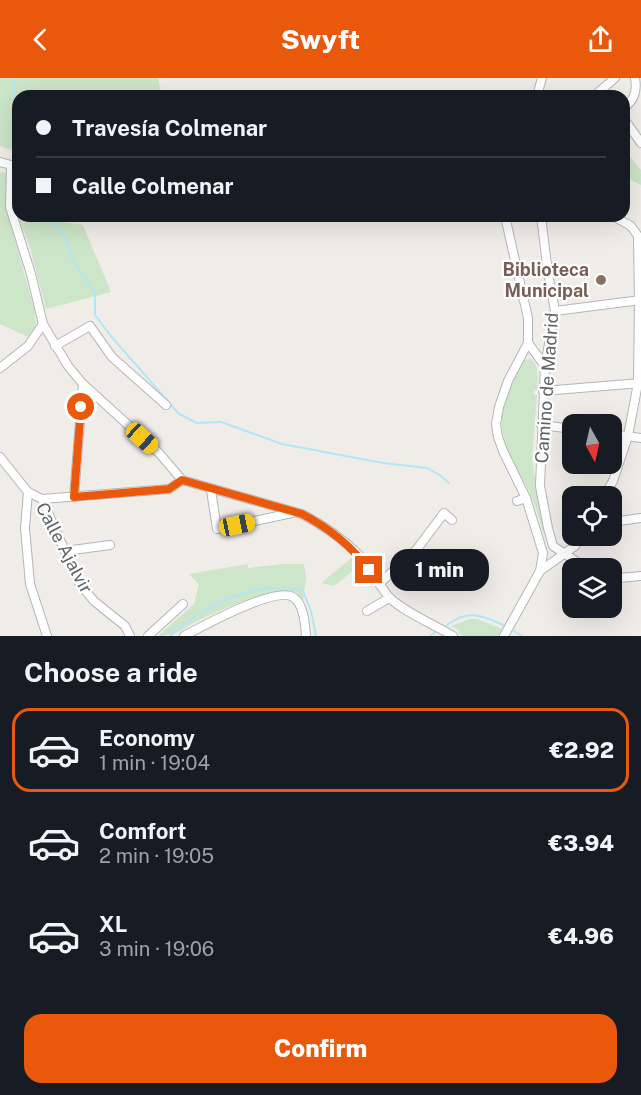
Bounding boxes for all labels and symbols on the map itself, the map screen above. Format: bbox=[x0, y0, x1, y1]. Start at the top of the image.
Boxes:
place label: Biblioteca Municipal bbox=[503, 259, 589, 301]
marker: Biblioteca Municipal bbox=[594, 273, 608, 287]
street label: Camino de Madrid bbox=[531, 312, 562, 464]
route start bbox=[67, 393, 94, 420]
north arrow bbox=[562, 414, 622, 474]
car bbox=[123, 419, 161, 457]
street label: Calle Ajalvir bbox=[32, 499, 97, 597]
car bbox=[218, 512, 256, 538]
callout: 1 min bbox=[390, 549, 489, 591]
route end bbox=[355, 556, 382, 583]

